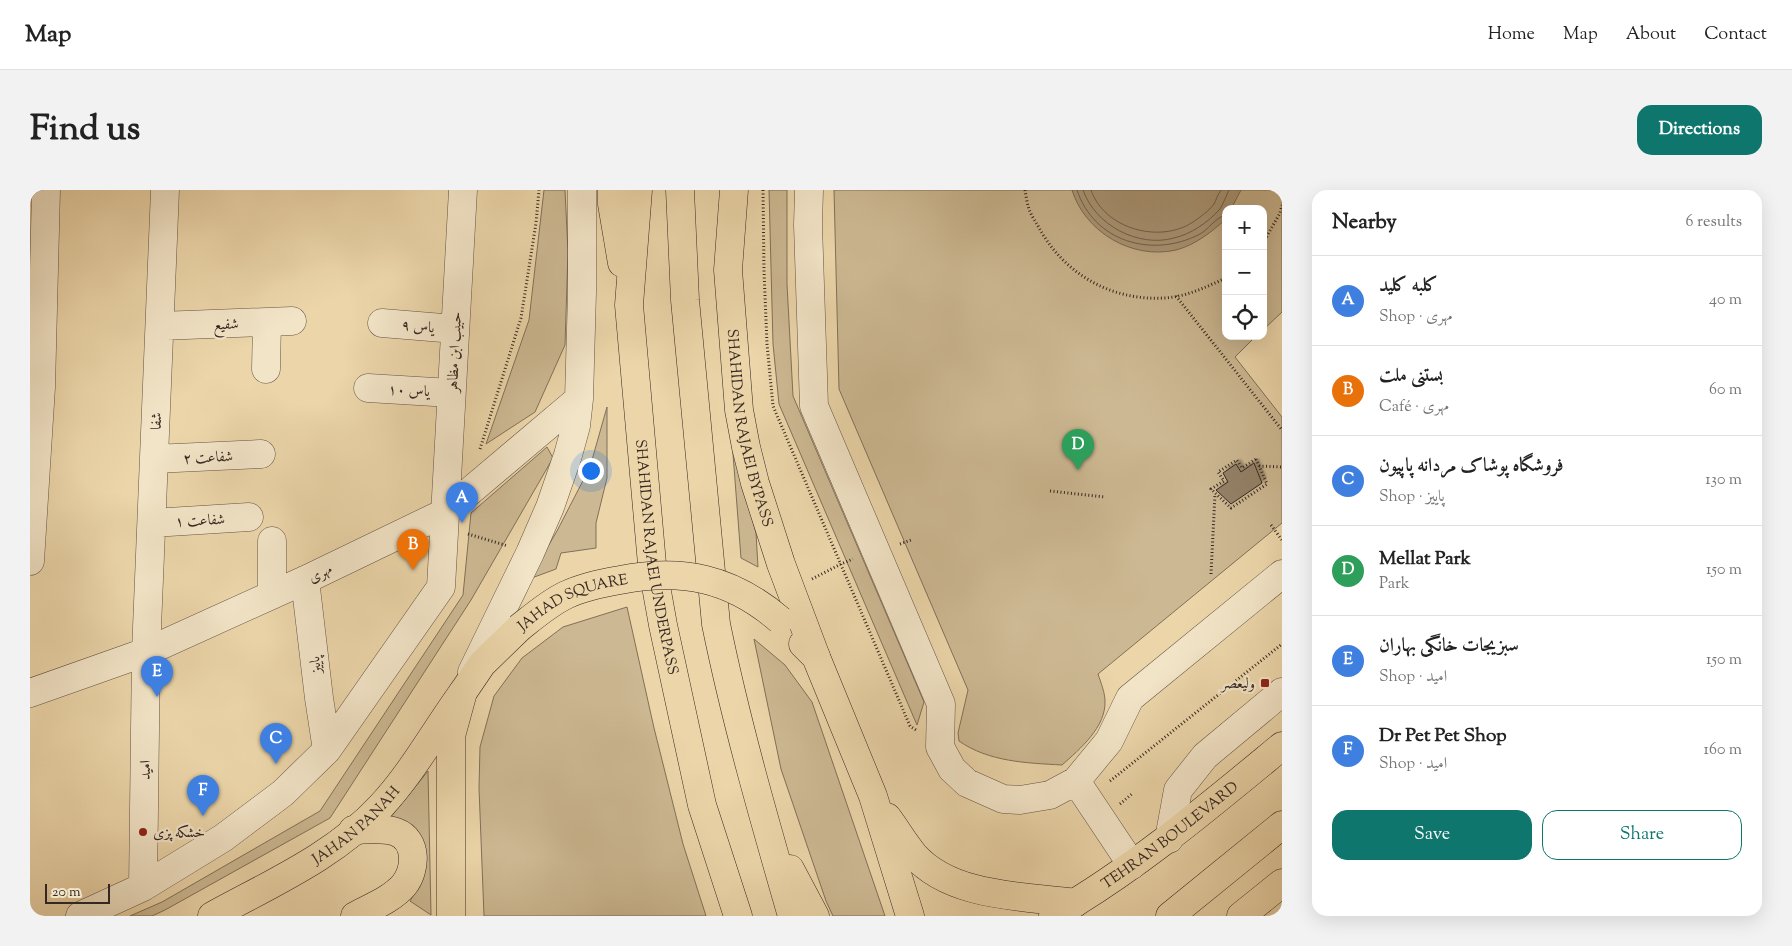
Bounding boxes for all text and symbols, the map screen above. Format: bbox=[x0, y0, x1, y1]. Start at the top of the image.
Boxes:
text: Map bbox=[25, 18, 71, 52]
text: Home bbox=[1488, 22, 1535, 48]
text: Map bbox=[1563, 22, 1598, 48]
text: About bbox=[1626, 22, 1676, 48]
text: Contact bbox=[1704, 22, 1767, 48]
text: Find us bbox=[30, 105, 140, 156]
button: Directions bbox=[1637, 105, 1762, 155]
map controls bbox=[1222, 205, 1267, 340]
button: + bbox=[1222, 205, 1267, 250]
text: Nearby bbox=[1332, 208, 1397, 238]
text: 6 results bbox=[1686, 211, 1742, 234]
button: − bbox=[1222, 250, 1267, 295]
text: کلبه کلید bbox=[1379, 273, 1438, 300]
text: A bbox=[1342, 289, 1355, 312]
text: 40 m bbox=[1709, 289, 1742, 312]
button: locate bbox=[1222, 295, 1267, 340]
text: Shop · مهری bbox=[1379, 306, 1452, 329]
street label: حبیب ابن مظاهر bbox=[443, 311, 468, 395]
street label: شفیع bbox=[213, 315, 239, 338]
street label: یاس ۹ bbox=[400, 316, 436, 339]
street label: SHAHIDAN RAJAEI BYPASS bbox=[721, 328, 777, 530]
text: بستنی ملت bbox=[1379, 363, 1443, 390]
text: B bbox=[1343, 379, 1353, 402]
text: 60 m bbox=[1709, 379, 1742, 402]
street label: یاس ۱۰ bbox=[387, 380, 432, 403]
text: Café · مهری bbox=[1379, 396, 1449, 419]
street label: شفا bbox=[147, 412, 168, 430]
pin: D bbox=[1062, 429, 1094, 470]
street label: SHAHIDAN RAJAEI UNDERPASS bbox=[629, 438, 683, 677]
street label: شفاعت ۲ bbox=[183, 447, 234, 470]
text: فروشگاه پوشاک مردانه پاپیون bbox=[1379, 453, 1564, 480]
your location bbox=[578, 458, 604, 484]
text: C bbox=[1342, 469, 1354, 492]
text: 130 m bbox=[1705, 469, 1742, 492]
pin: A bbox=[446, 482, 478, 523]
text: Shop · پاییز bbox=[1379, 486, 1445, 509]
street label: شفاعت ۱ bbox=[175, 510, 226, 533]
pin: B bbox=[397, 529, 429, 570]
text: Mellat Park bbox=[1379, 546, 1471, 573]
street label: مهری bbox=[305, 559, 337, 589]
text: D bbox=[1342, 559, 1354, 582]
text: 150 m bbox=[1706, 559, 1742, 582]
street label: JAHAD SQUARE bbox=[513, 570, 630, 638]
text: Park bbox=[1379, 573, 1410, 596]
text: سبزیجات خانگی بهاران bbox=[1379, 633, 1519, 660]
text: E bbox=[1343, 649, 1353, 672]
text: 150 m bbox=[1706, 649, 1742, 672]
street label: پاییز bbox=[305, 654, 328, 677]
pin: E bbox=[141, 656, 173, 697]
text: Shop · امید bbox=[1379, 666, 1447, 689]
place label: ولیعصر bbox=[1219, 674, 1255, 695]
marker: ولیعصر bbox=[1259, 677, 1271, 689]
pin: C bbox=[260, 723, 292, 764]
text: Dr Pet Pet Shop bbox=[1379, 723, 1507, 750]
text: F bbox=[1344, 739, 1352, 762]
text: 160 m bbox=[1704, 739, 1742, 762]
text: Shop · امید bbox=[1379, 753, 1447, 776]
street label: امید bbox=[136, 760, 157, 780]
pin: F bbox=[187, 775, 219, 816]
street label: TEHRAN BOULEVARD bbox=[1098, 777, 1243, 895]
street label: JAHAN PANAH bbox=[308, 782, 406, 871]
button: Save bbox=[1332, 810, 1532, 860]
button: Share bbox=[1542, 810, 1742, 860]
place label: خشکه پزی bbox=[153, 823, 205, 844]
marker: خشکه پزی bbox=[137, 826, 149, 838]
scale bar bbox=[45, 881, 110, 904]
text: 20 m bbox=[52, 883, 81, 903]

